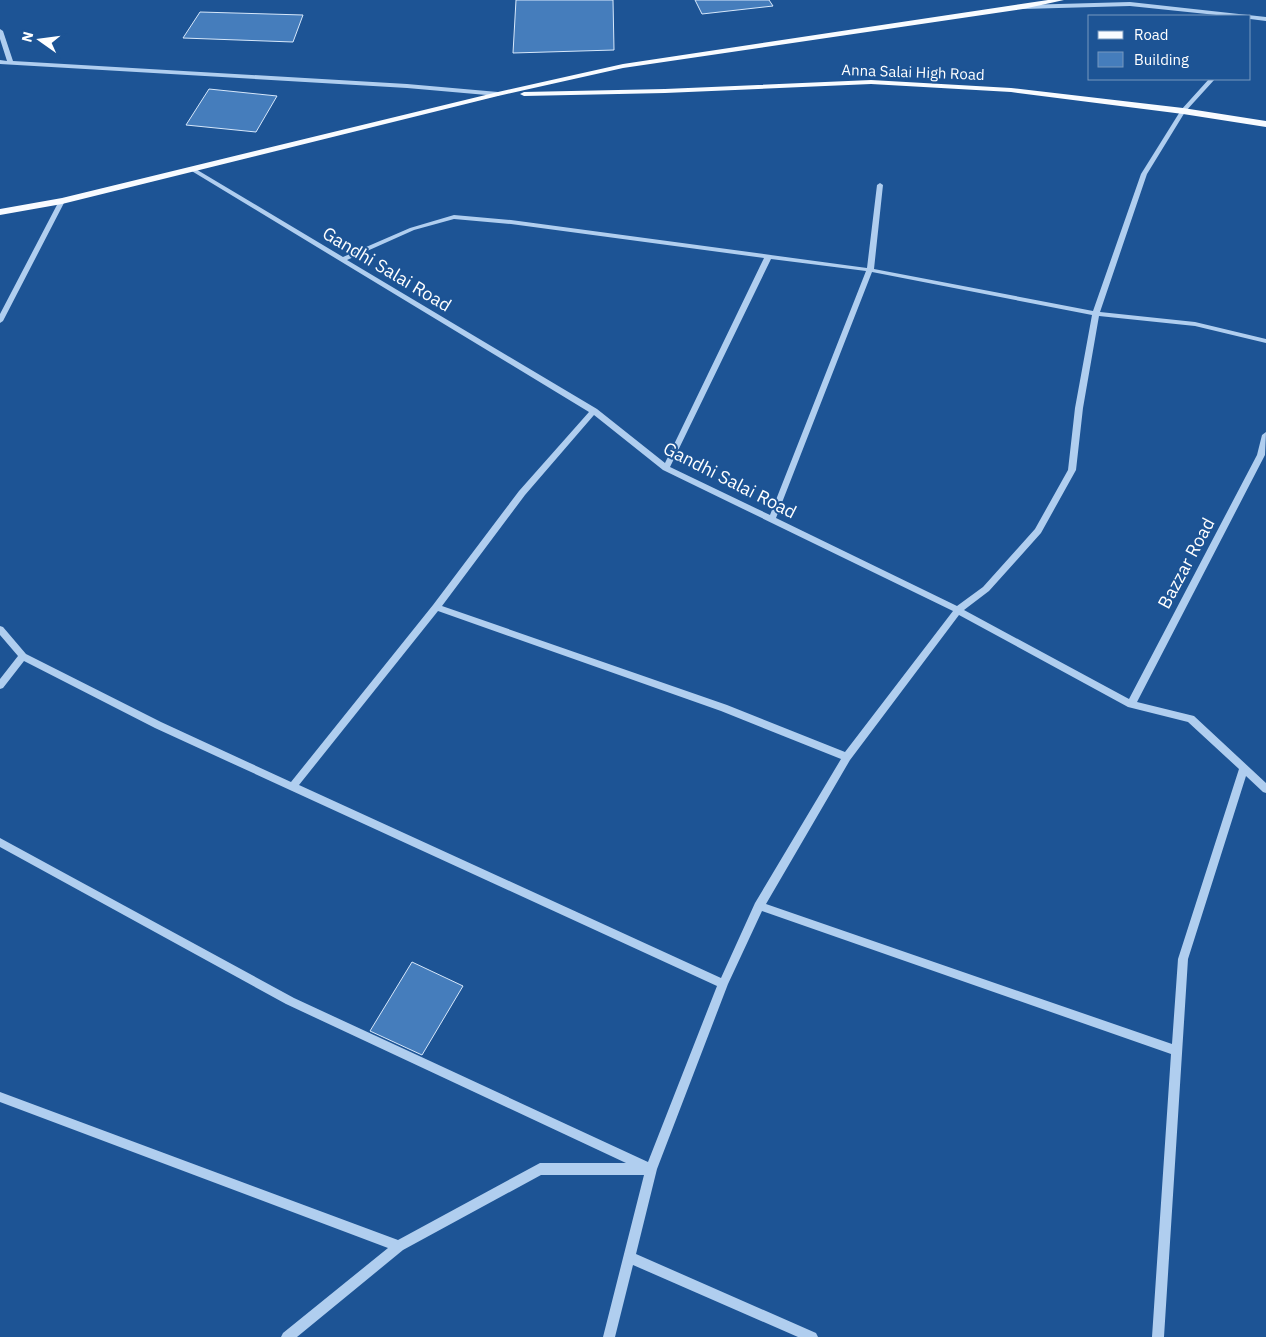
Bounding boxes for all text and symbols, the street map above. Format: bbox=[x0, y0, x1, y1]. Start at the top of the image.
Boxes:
north arrow bbox=[15, 15, 65, 65]
legend bbox=[1088, 15, 1251, 80]
text: Road bbox=[1134, 25, 1169, 44]
text: N bbox=[17, 30, 37, 44]
text: Building bbox=[1134, 50, 1189, 69]
street label: Anna Salai High Road bbox=[841, 60, 985, 84]
street label: Gandhi Salai Road bbox=[318, 221, 456, 317]
street label: Gandhi Salai Road bbox=[660, 437, 800, 523]
street label: Bazzar Road bbox=[1152, 513, 1220, 613]

